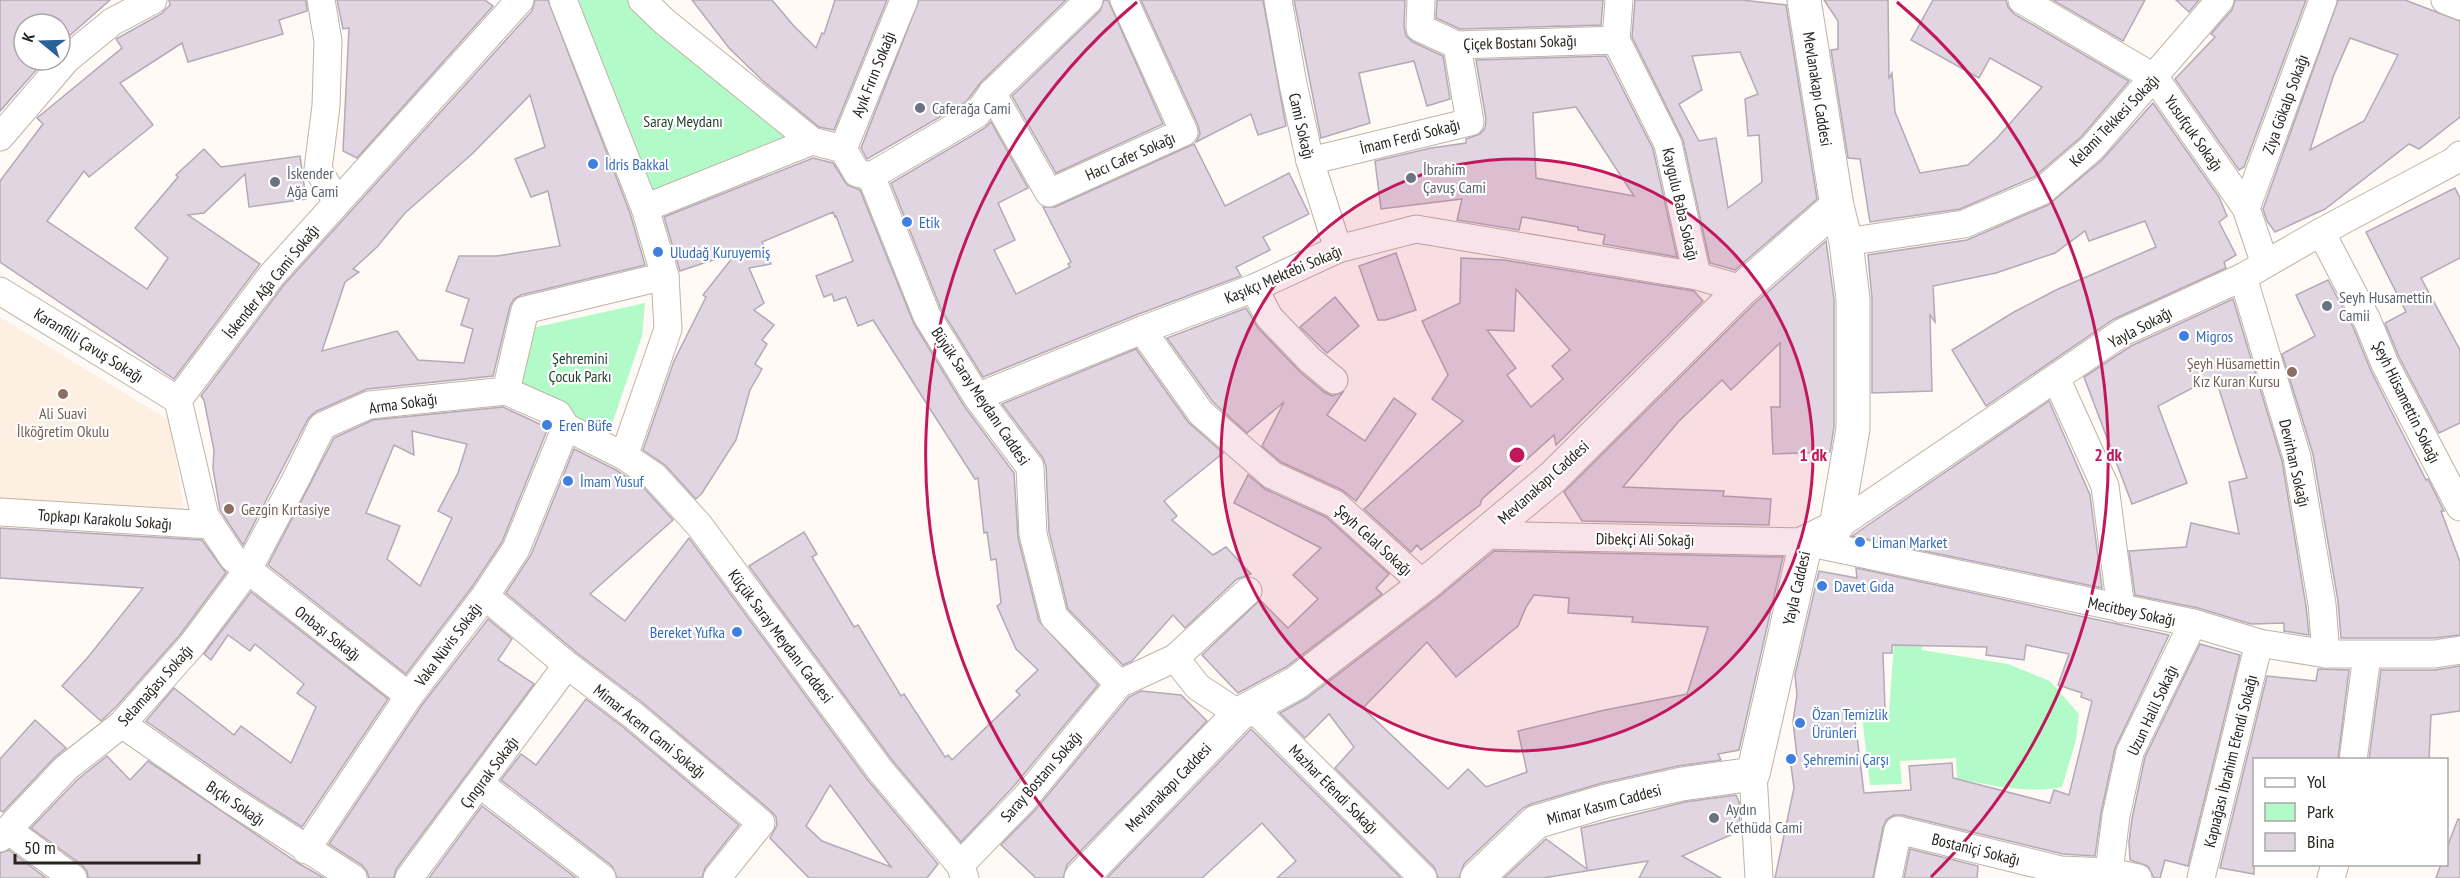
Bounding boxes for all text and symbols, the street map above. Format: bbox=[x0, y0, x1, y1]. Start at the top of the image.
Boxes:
north arrow bbox=[12, 12, 72, 72]
street label: Ayık Fırın Sokağı bbox=[847, 28, 899, 120]
text: K bbox=[17, 29, 39, 44]
street label: Çiçek Bostanı Sokağı bbox=[1463, 30, 1577, 54]
street label: Mevlanakapı Caddesi bbox=[1799, 30, 1837, 148]
street label: Ziya Gökalp Sokağı bbox=[2258, 51, 2312, 157]
street label: Kelami Tekkesi Sokağı bbox=[2065, 70, 2163, 170]
street label: Cami Sokağı bbox=[1285, 91, 1319, 161]
street label: Yusufçuk Sokağı bbox=[2160, 91, 2228, 175]
place label: Caferağa Cami bbox=[932, 98, 1011, 118]
marker: Caferağa Cami bbox=[913, 101, 927, 115]
park label: Saray Meydanı bbox=[643, 111, 723, 131]
street label: İmam Ferdi Sokağı bbox=[1358, 114, 1462, 158]
street label: Hacı Cafer Sokağı bbox=[1082, 127, 1178, 185]
street label: Kaygulu Baba Sokağı bbox=[1658, 146, 1704, 262]
place label: İdris Bakkal bbox=[605, 154, 669, 174]
marker: İdris Bakkal bbox=[586, 157, 600, 171]
place label: İbrahim Çavuş Cami bbox=[1423, 159, 1486, 197]
place label: İskender Ağa Cami bbox=[287, 163, 339, 201]
marker: İbrahim Çavuş Cami bbox=[1404, 171, 1418, 185]
marker: İskender Ağa Cami bbox=[268, 175, 282, 189]
place label: Etik bbox=[919, 212, 941, 232]
marker: Etik bbox=[900, 215, 914, 229]
street label: İskender Ağa Cami Sokağı bbox=[219, 220, 323, 342]
street label: Kaşıkçı Mektebi Sokağı bbox=[1221, 240, 1345, 308]
place label: Uludağ Kuruyemiş bbox=[670, 242, 770, 262]
marker: Uludağ Kuruyemiş bbox=[651, 245, 665, 259]
place label: Seyh Husamettin Camii bbox=[2339, 287, 2432, 325]
marker: Seyh Husamettin Camii bbox=[2320, 299, 2334, 313]
street label: Yayla Sokağı bbox=[2105, 302, 2175, 352]
street label: Karanfilli Çavuş Sokağı bbox=[31, 303, 147, 387]
street label: Büyük Saray Meydanı Caddesi bbox=[927, 323, 1035, 469]
place label: Migros bbox=[2196, 326, 2233, 346]
marker: Migros bbox=[2177, 329, 2191, 343]
street label: Şeyh Hüsamettin Sokağı bbox=[2369, 338, 2445, 466]
park label: Şehremini Çocuk Parkı bbox=[549, 348, 611, 386]
place label: Şeyh Hüsamettin Kız Kuran Kursu bbox=[2187, 353, 2280, 391]
marker: Şeyh Hüsamettin Kız Kuran Kursu bbox=[2285, 365, 2299, 379]
marker: Ali Suavi İlköğretim Okulu bbox=[56, 387, 70, 401]
street label: Arma Sokağı bbox=[367, 388, 439, 418]
place label: Ali Suavi İlköğretim Okulu bbox=[17, 403, 109, 441]
place label: Eren Büfe bbox=[559, 415, 612, 435]
street label: Devirhan Sokağı bbox=[2275, 417, 2315, 509]
marker: Eren Büfe bbox=[540, 418, 554, 432]
street label: Mevlanakapı Caddesi bbox=[1493, 436, 1593, 528]
text: 1 dk bbox=[1799, 443, 1827, 466]
text: 2 dk bbox=[2094, 443, 2122, 466]
centre of rings bbox=[1507, 445, 1527, 465]
place label: İmam Yusuf bbox=[580, 471, 645, 491]
marker: İmam Yusuf bbox=[561, 474, 575, 488]
place label: Gezgin Kırtasiye bbox=[241, 499, 330, 519]
street label: Şeyh Celal Sokağı bbox=[1331, 500, 1417, 580]
marker: Gezgin Kırtasiye bbox=[222, 502, 236, 516]
street label: Topkapı Karakolu Sokağı bbox=[37, 504, 173, 534]
street label: Dibekçi Ali Sokağı bbox=[1596, 528, 1694, 550]
place label: Liman Market bbox=[1872, 532, 1948, 552]
marker: Liman Market bbox=[1853, 535, 1867, 549]
street label: Yayla Caddesi bbox=[1778, 549, 1814, 627]
street label: Küçük Saray Meydanı Caddesi bbox=[724, 565, 838, 707]
place label: Davet Gıda bbox=[1834, 576, 1894, 596]
marker: Davet Gıda bbox=[1815, 579, 1829, 593]
street label: Meсitbey Sokağı bbox=[2086, 592, 2178, 630]
street label: Vaka Nüvis Sokağı bbox=[409, 598, 486, 691]
street label: Onbaşı Sokağı bbox=[291, 601, 365, 665]
place label: Bereket Yufka bbox=[650, 622, 725, 642]
marker: Bereket Yufka bbox=[730, 625, 744, 639]
street label: Selamağası Sokağı bbox=[113, 640, 197, 730]
street label: Uzun Halil Sokağı bbox=[2122, 662, 2182, 758]
street label: Kapıağası İbrahim Efendi Sokağı bbox=[2199, 673, 2261, 849]
street label: Mimar Acem Cami Sokağı bbox=[590, 680, 710, 782]
place label: Özan Temizlik Ürünleri bbox=[1812, 704, 1889, 742]
marker: Özan Temizlik Ürünleri bbox=[1793, 716, 1807, 730]
street label: Saray Bostanı Sokağı bbox=[996, 726, 1086, 826]
street label: Çıngırak Sokağı bbox=[455, 732, 523, 812]
street label: Mevlanakapı Caddesi bbox=[1121, 738, 1215, 836]
street label: Mazhar Efendi Sokağı bbox=[1285, 740, 1383, 838]
place label: Şehremini Çarşı bbox=[1803, 749, 1889, 769]
marker: Şehremini Çarşı bbox=[1784, 752, 1798, 766]
legend bbox=[2253, 758, 2448, 866]
text: Yol bbox=[2307, 770, 2327, 793]
street label: Bıçkı Sokağı bbox=[203, 776, 269, 830]
street label: Mimar Kasım Caddesi bbox=[1545, 779, 1663, 829]
place label: Aydın Kethüda Cami bbox=[1726, 799, 1802, 837]
text: Park bbox=[2307, 800, 2334, 823]
marker: Aydın Kethüda Cami bbox=[1707, 811, 1721, 825]
scale bar bbox=[15, 827, 200, 865]
street label: Bostaniçi Sokağı bbox=[1930, 828, 2022, 870]
text: Bina bbox=[2307, 830, 2335, 853]
text: 50 m bbox=[24, 836, 56, 859]

